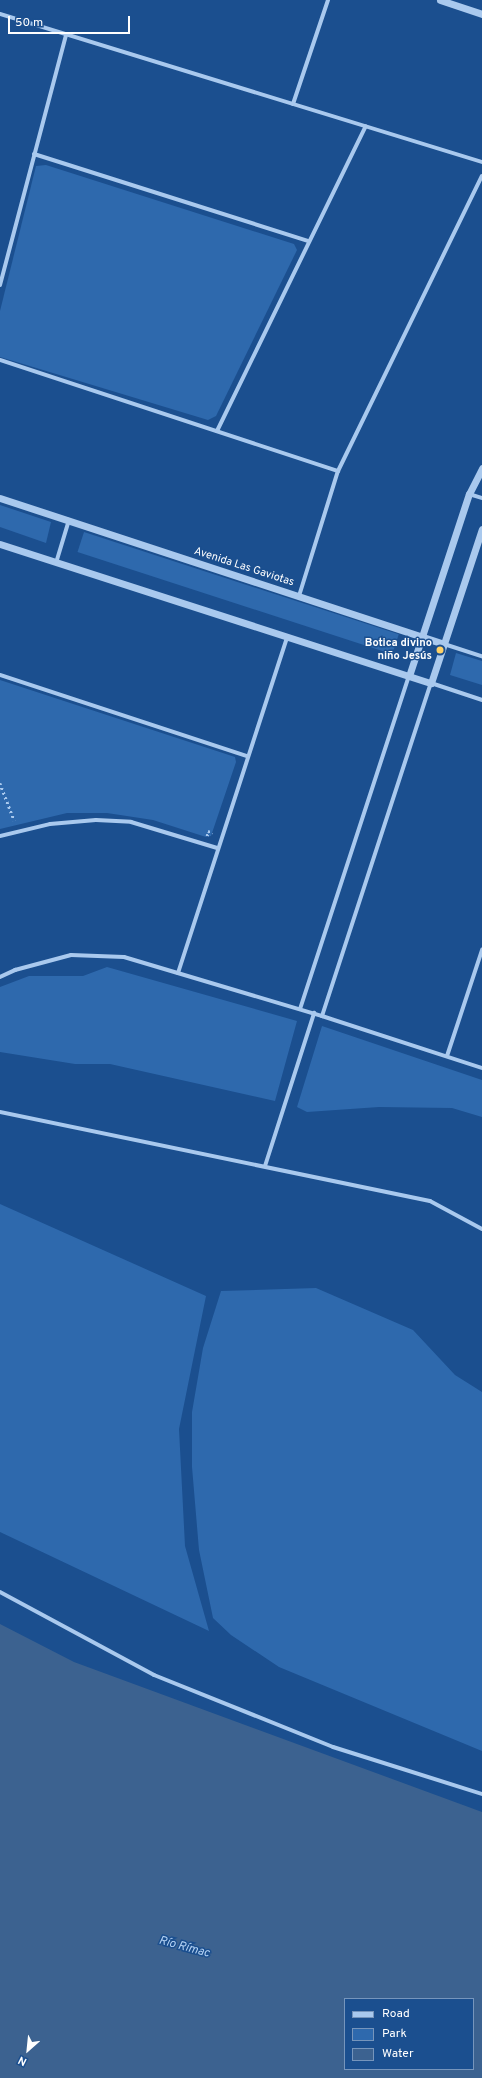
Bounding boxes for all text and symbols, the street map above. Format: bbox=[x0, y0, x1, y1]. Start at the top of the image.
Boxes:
scale bar bbox=[10, 8, 132, 34]
text: 50 m bbox=[15, 15, 43, 31]
street label: Avenida Las Gaviotas bbox=[192, 545, 296, 589]
place label: Botica divino niño Jesús bbox=[365, 637, 432, 663]
marker: Botica divino niño Jesús bbox=[435, 645, 445, 655]
water label: Río Rímac bbox=[157, 1934, 211, 1962]
legend bbox=[344, 1998, 474, 2070]
text: Road bbox=[382, 2006, 410, 2022]
text: Park bbox=[382, 2026, 407, 2042]
north arrow bbox=[8, 2030, 48, 2070]
text: Water bbox=[382, 2046, 414, 2062]
text: N bbox=[16, 2053, 29, 2069]

